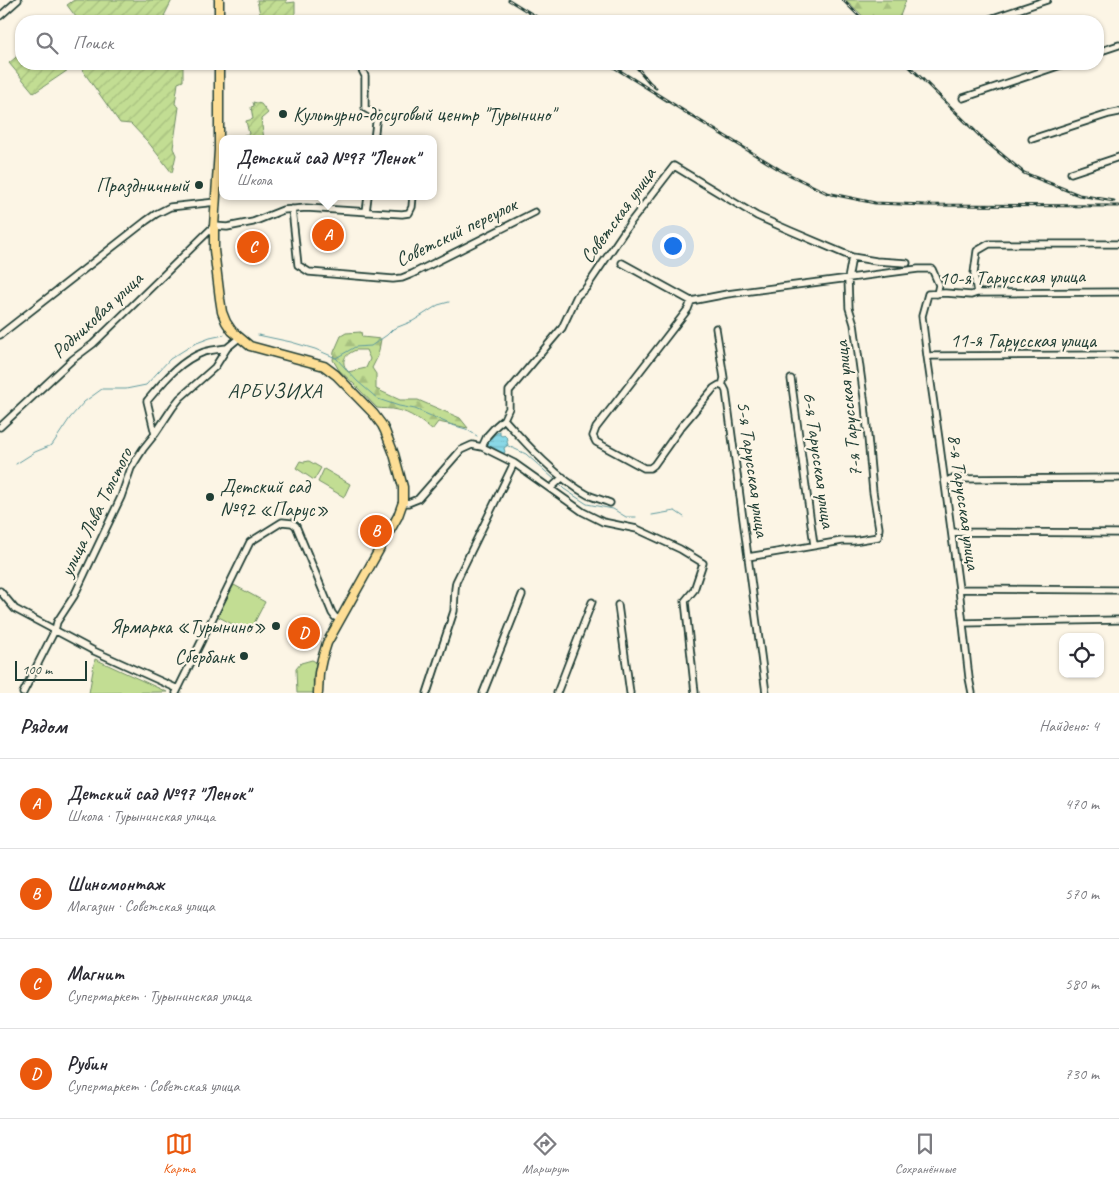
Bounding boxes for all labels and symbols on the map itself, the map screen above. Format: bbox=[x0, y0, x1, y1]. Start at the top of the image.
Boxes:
place label: Культурно-досуговый центр "Турынино" bbox=[293, 102, 559, 127]
marker: Культурно-досуговый центр "Турынино" bbox=[277, 108, 289, 120]
street label: Советская улица bbox=[575, 161, 662, 268]
place label: Праздничный bbox=[96, 173, 191, 198]
marker: Праздничный bbox=[193, 179, 205, 191]
street label: Советский переулок bbox=[391, 191, 522, 272]
pin: A bbox=[312, 216, 344, 254]
pin: C bbox=[237, 228, 269, 266]
your location bbox=[660, 233, 686, 259]
street label: 10-я Тарусская улица bbox=[939, 263, 1087, 291]
street label: Родниковая улица bbox=[46, 265, 149, 364]
street label: 11-я Тарусская улица bbox=[950, 328, 1098, 353]
street label: 7-я Тарусская улица bbox=[828, 338, 868, 478]
district label: АРБУЗИХА bbox=[228, 378, 323, 404]
street label: 6-я Тарусская улица bbox=[797, 390, 841, 532]
street label: 5-я Тарусская улица bbox=[731, 399, 775, 541]
street label: 8-я Тарусская улица bbox=[942, 432, 986, 574]
street label: улица Льва Толстого bbox=[54, 443, 138, 581]
place label: Детский сад №92 «Парус» bbox=[220, 474, 329, 522]
marker: Детский сад №92 «Парус» bbox=[204, 491, 216, 503]
pin: B bbox=[360, 512, 392, 550]
place label: Ярмарка «Турынино» bbox=[110, 614, 266, 639]
pin: D bbox=[288, 614, 320, 652]
marker: Ярмарка «Турынино» bbox=[270, 620, 282, 632]
place label: Сбербанк bbox=[175, 644, 236, 669]
marker: Сбербанк bbox=[238, 650, 250, 662]
scale bar bbox=[15, 658, 88, 681]

